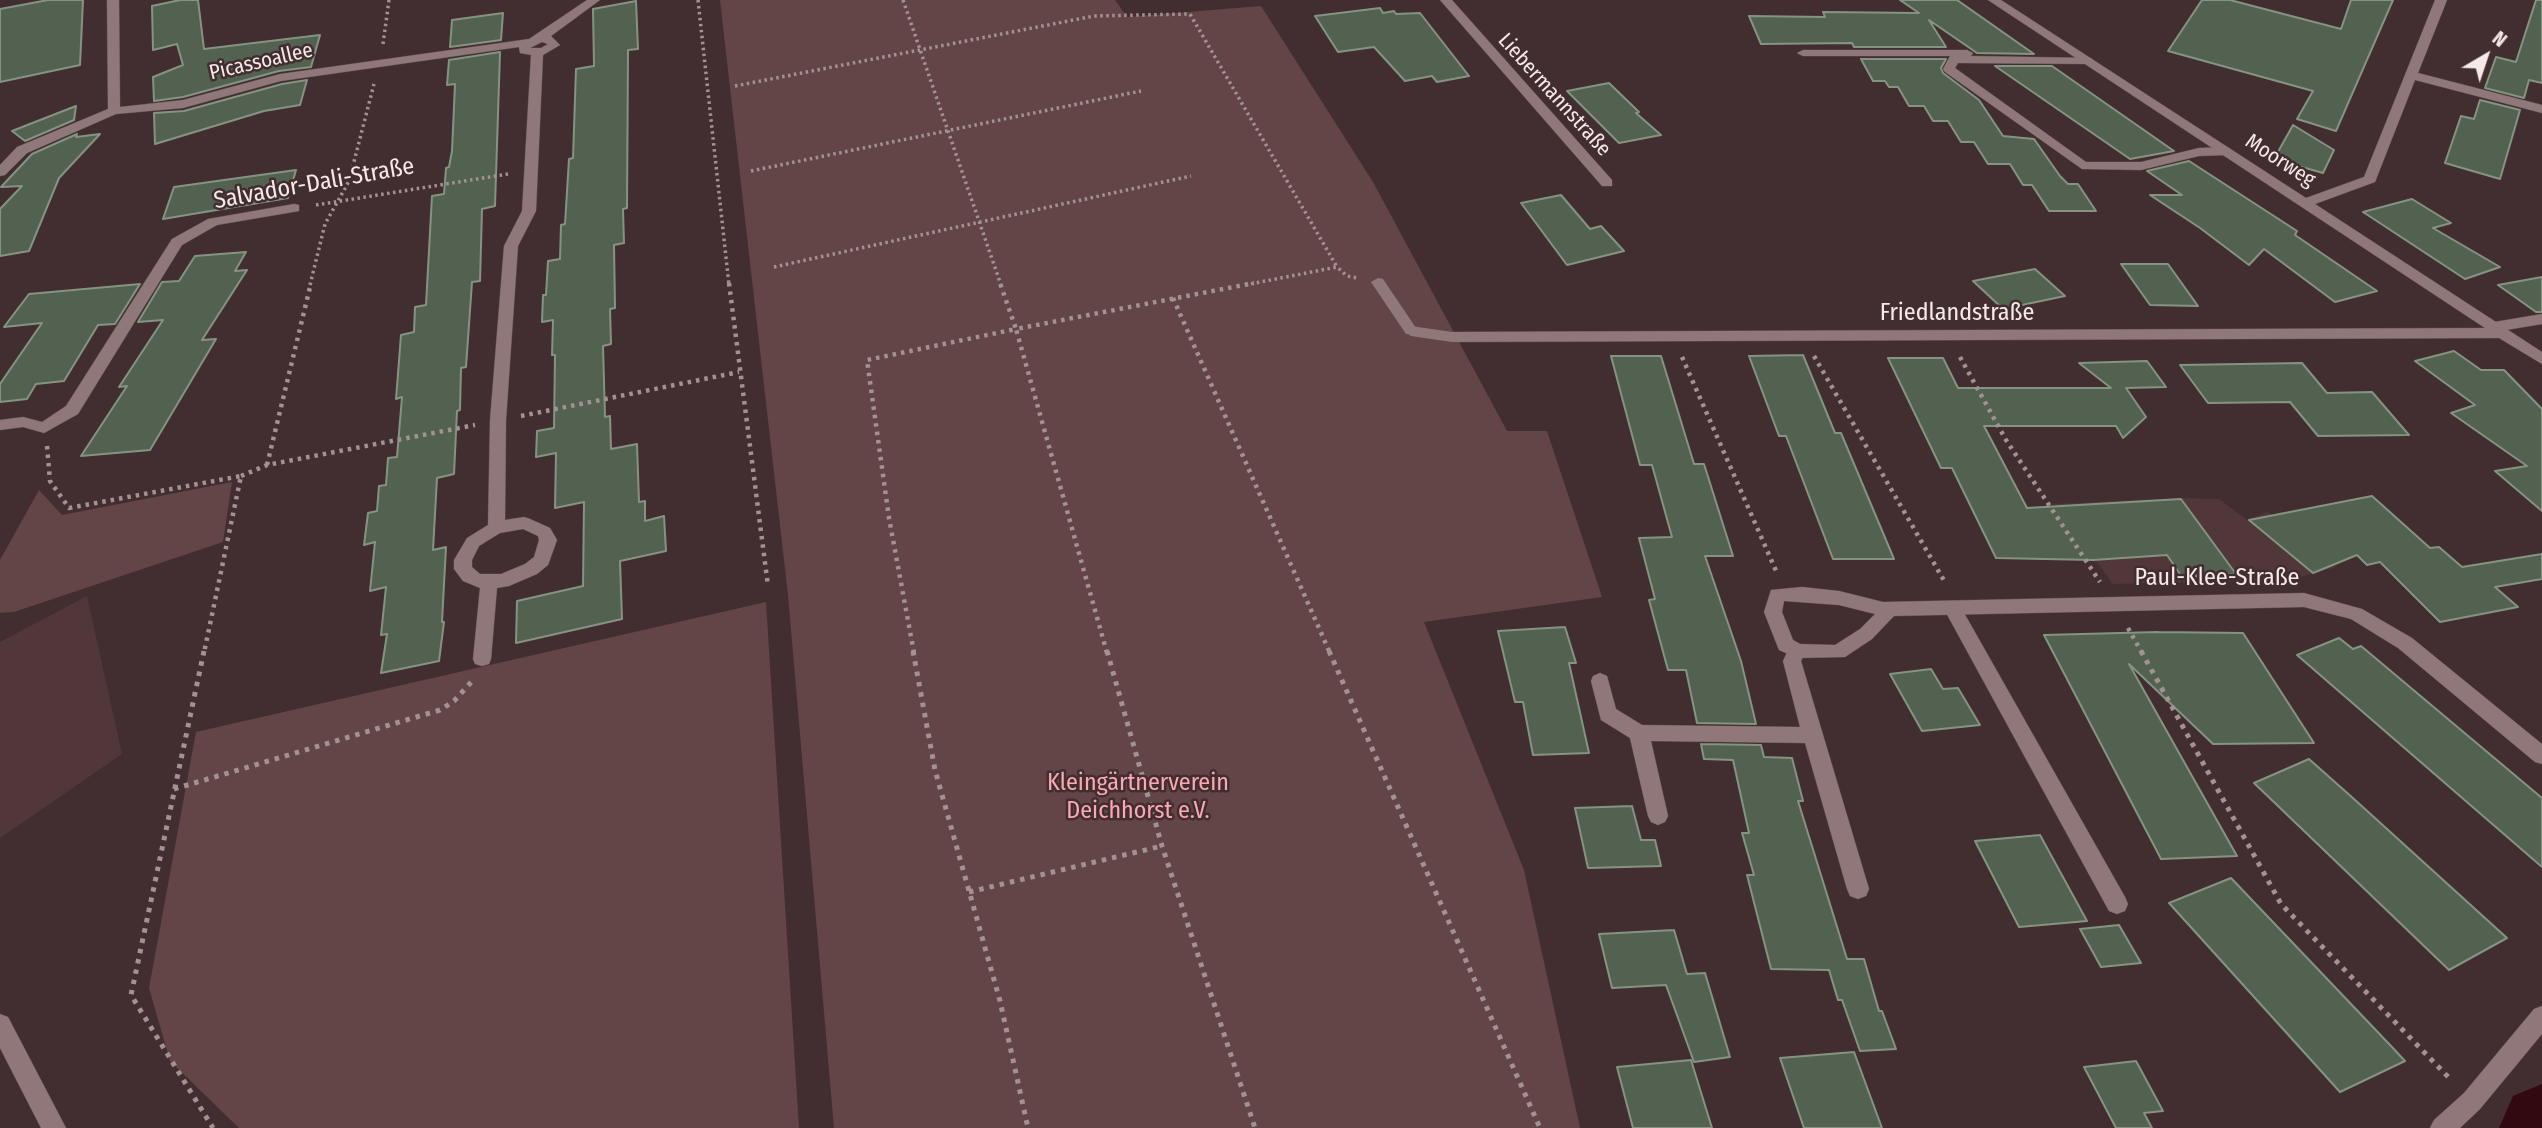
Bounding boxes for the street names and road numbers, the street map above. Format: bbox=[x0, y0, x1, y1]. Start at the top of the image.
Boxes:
street label: Liebermannstraße bbox=[1492, 28, 1616, 162]
street label: Picassoallee bbox=[207, 38, 315, 86]
street label: Moorweg bbox=[2240, 129, 2320, 193]
street label: Salvador-Dali-Straße bbox=[212, 152, 416, 216]
street label: Friedlandstraße bbox=[1880, 299, 2034, 327]
street label: Paul-Klee-Straße bbox=[2135, 564, 2299, 592]

